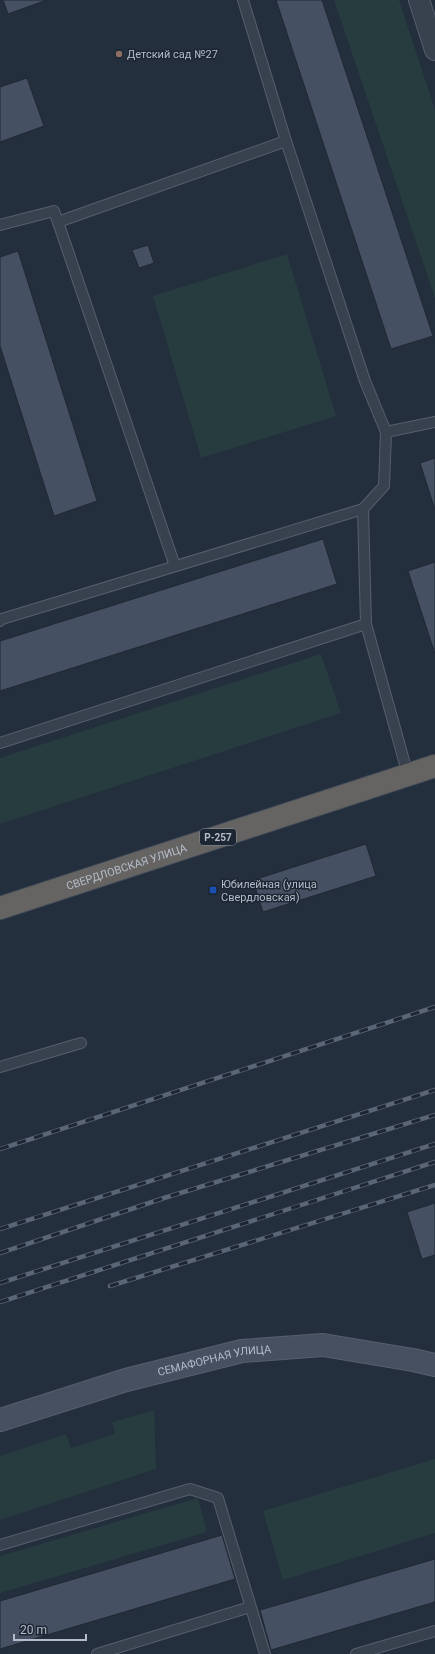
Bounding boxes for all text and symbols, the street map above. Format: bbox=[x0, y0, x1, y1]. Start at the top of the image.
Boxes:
place label: Детский сад №27 bbox=[127, 48, 218, 61]
marker: Детский сад №27 bbox=[114, 49, 124, 59]
road number: Р-257 bbox=[200, 829, 236, 845]
street label: СВЕРДЛОВСКАЯ УЛИЦА bbox=[64, 841, 189, 892]
place label: Юбилейная (улица Свердловская) bbox=[221, 878, 317, 904]
marker: Юбилейная (улица Свердловская) bbox=[208, 885, 218, 895]
street label: СЕМАФОРНАЯ УЛИЦА bbox=[156, 1342, 272, 1378]
scale bar bbox=[14, 1616, 86, 1642]
text: 20 m bbox=[20, 1623, 47, 1637]

